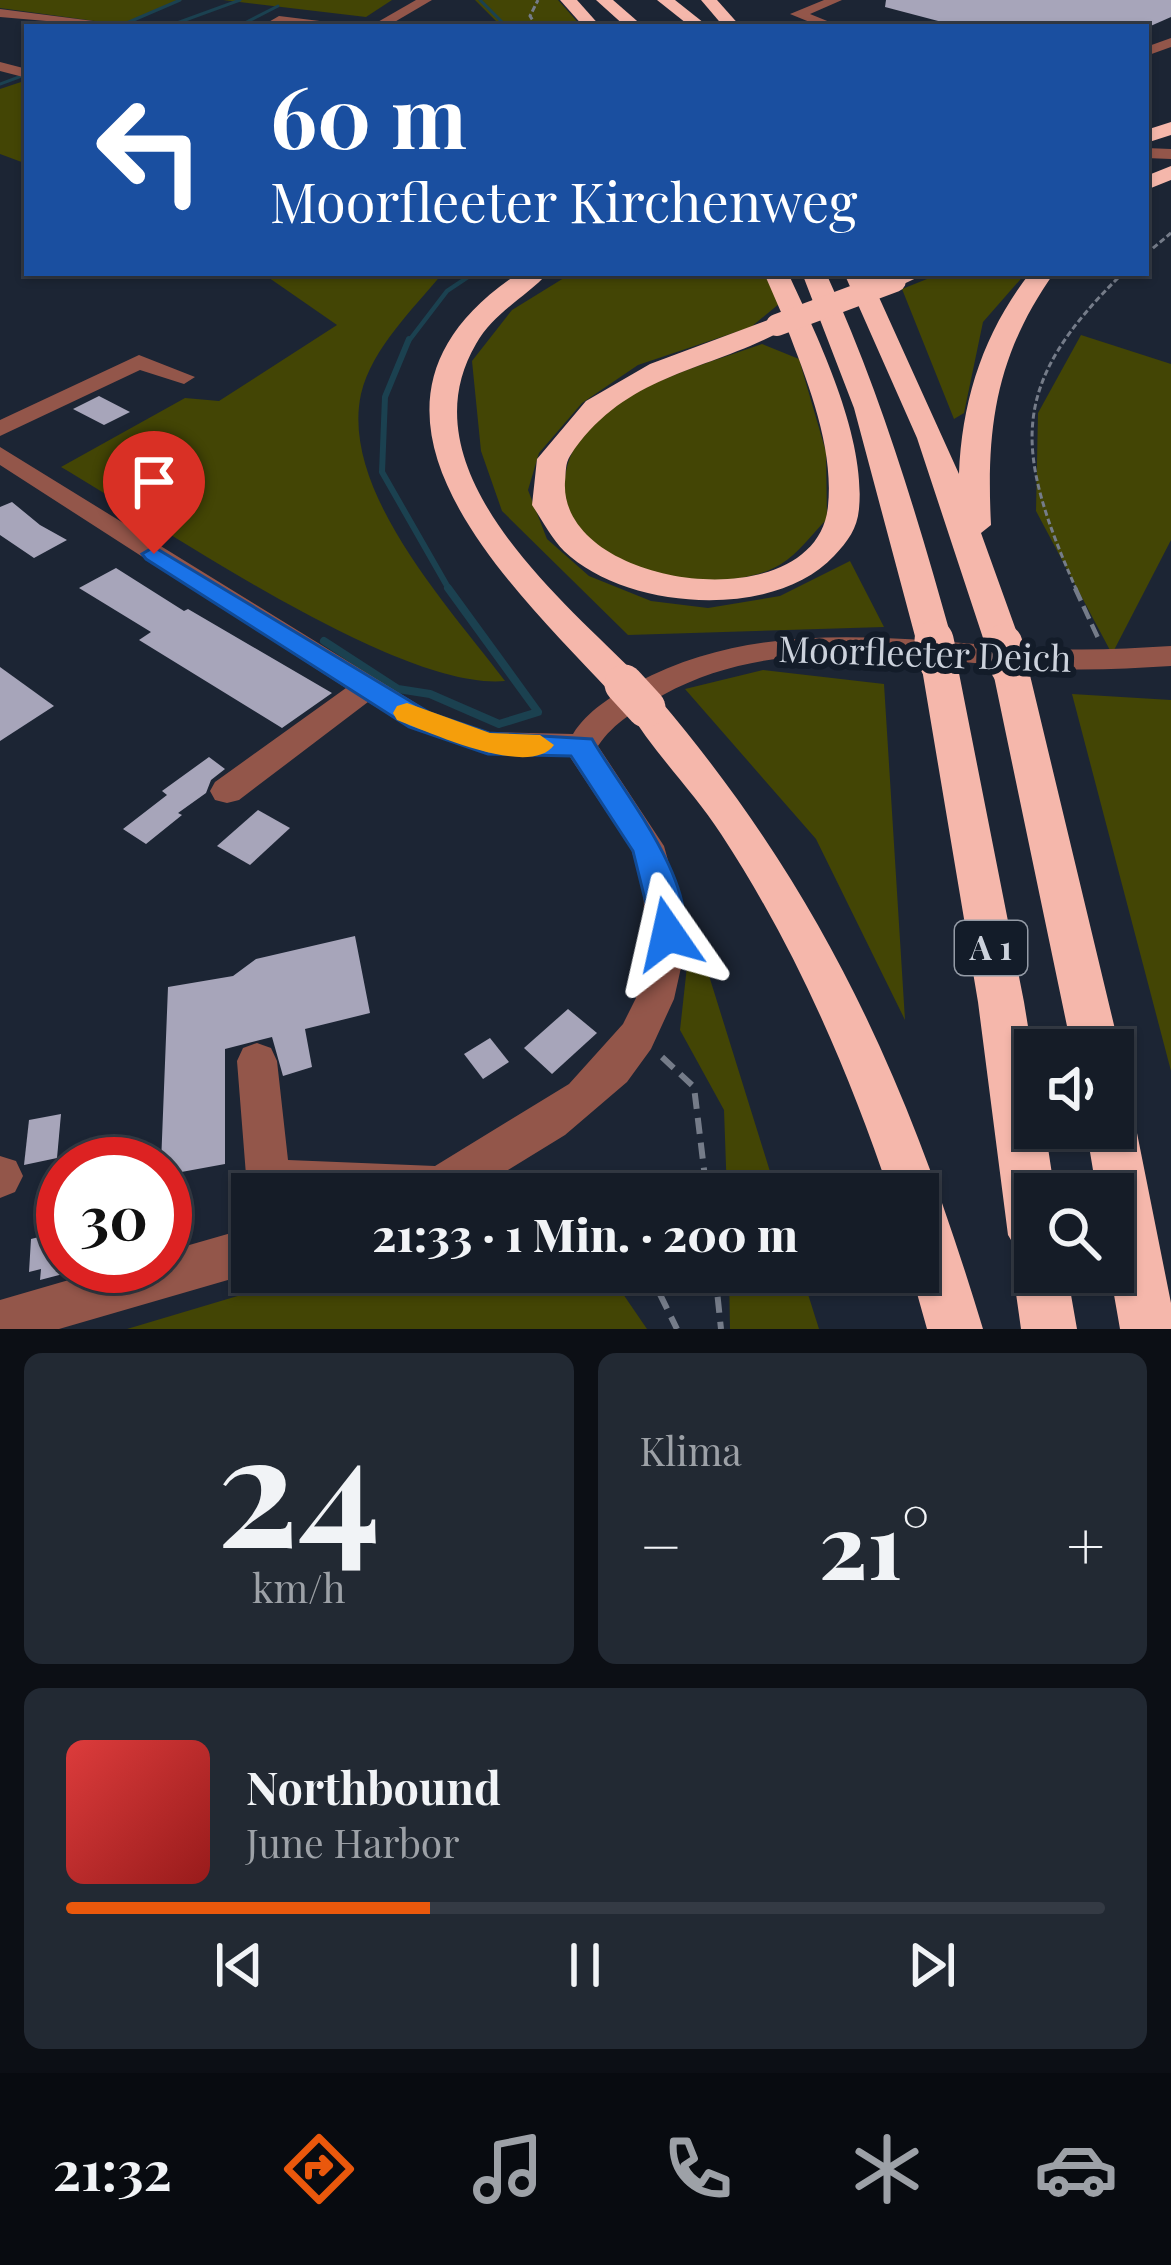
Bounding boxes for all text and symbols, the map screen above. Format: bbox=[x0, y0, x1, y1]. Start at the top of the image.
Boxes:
text: 60 m bbox=[270, 58, 467, 170]
icon: left bbox=[72, 72, 228, 228]
text: Moorfleeter Kirchenweg bbox=[270, 165, 858, 237]
pin bbox=[103, 431, 205, 554]
icon: arrive bbox=[121, 449, 187, 515]
street label: Moorfleeter Deich bbox=[778, 623, 1072, 681]
position arrow bbox=[605, 871, 731, 997]
road number: A 1 bbox=[955, 921, 1027, 975]
map controls bbox=[1014, 1029, 1134, 1293]
button: sound bbox=[1014, 1029, 1134, 1149]
speed limit sign: 30 bbox=[36, 1137, 192, 1293]
button: search bbox=[1014, 1173, 1134, 1293]
text: 21:33 · 1 Min. · 200 m bbox=[372, 1203, 798, 1263]
text: 24 bbox=[217, 1379, 381, 1587]
text: Klima bbox=[640, 1424, 742, 1476]
text: 21° bbox=[819, 1483, 929, 1603]
text: − bbox=[640, 1500, 682, 1588]
text: + bbox=[1066, 1500, 1105, 1588]
text: km/h bbox=[252, 1561, 346, 1613]
text: Northbound bbox=[246, 1756, 501, 1816]
text: June Harbor bbox=[246, 1816, 460, 1868]
icon: previous bbox=[206, 1932, 272, 1998]
icon: pause bbox=[552, 1932, 618, 1998]
icon: next bbox=[899, 1932, 965, 1998]
icon: directions bbox=[277, 2127, 361, 2211]
icon: music bbox=[466, 2127, 550, 2211]
icon: phone bbox=[656, 2127, 740, 2211]
icon: climate bbox=[845, 2127, 929, 2211]
icon: car bbox=[1034, 2127, 1118, 2211]
text: 21:32 bbox=[53, 2133, 172, 2205]

